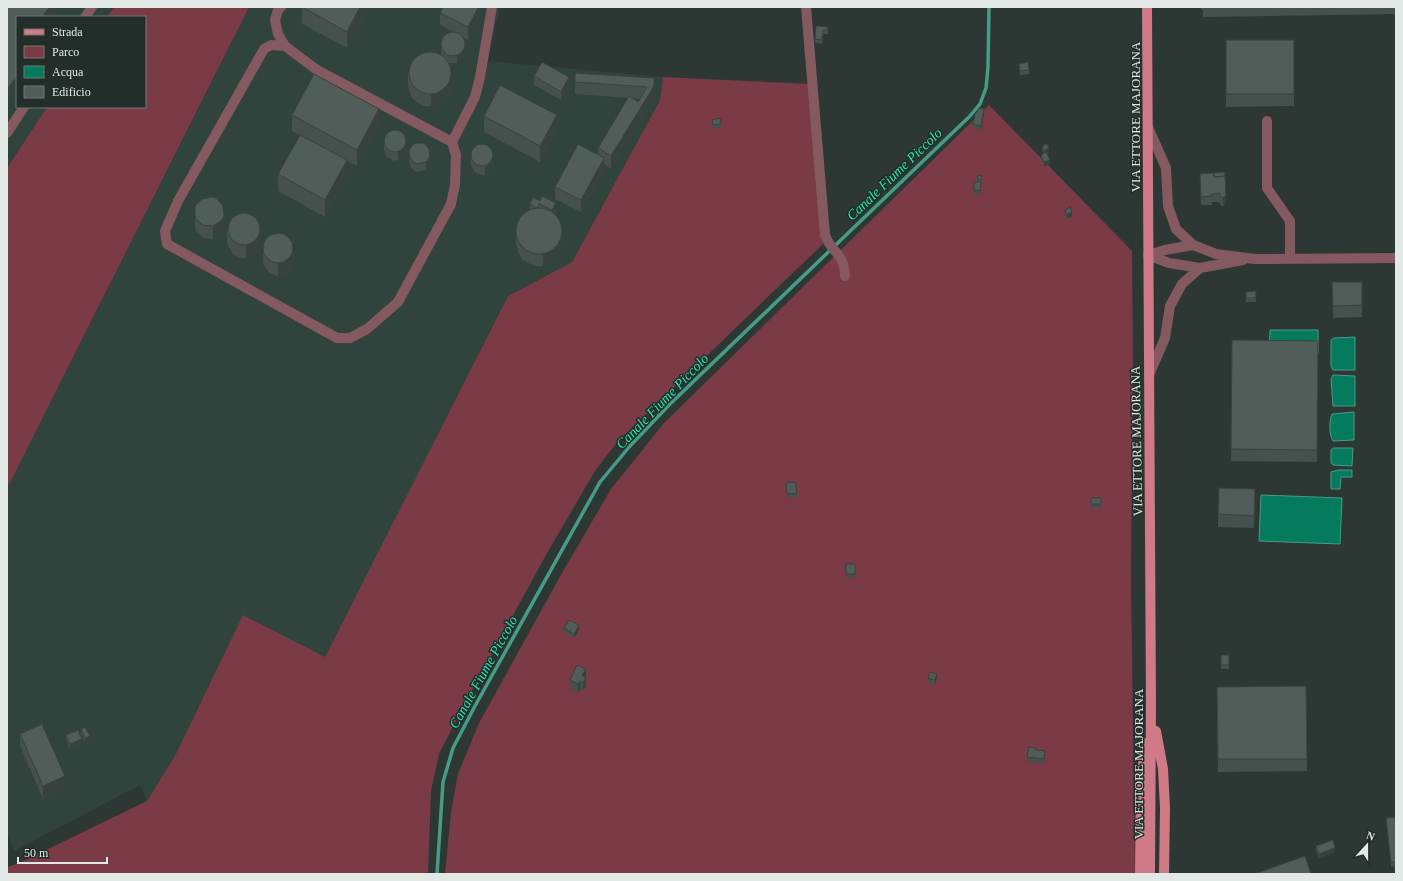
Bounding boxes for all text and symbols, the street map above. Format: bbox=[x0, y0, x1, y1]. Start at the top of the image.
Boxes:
legend bbox=[16, 16, 146, 108]
text: Strada bbox=[52, 25, 83, 39]
street label: VIA ETTORE MAJORANA bbox=[1128, 41, 1143, 192]
text: Parco bbox=[52, 45, 79, 59]
text: Acqua bbox=[52, 65, 84, 79]
text: Edificio bbox=[52, 85, 91, 99]
water label: Canale Fiume Piccolo bbox=[844, 125, 945, 224]
water label: Canale Fiume Piccolo bbox=[613, 351, 712, 452]
street label: VIA ETTORE MAJORANA bbox=[1128, 365, 1145, 516]
water label: Canale Fiume Piccolo bbox=[446, 614, 521, 731]
street label: VIA ETTORE MAJORANA bbox=[1131, 688, 1146, 839]
north arrow bbox=[1347, 825, 1387, 865]
text: N bbox=[1365, 829, 1376, 843]
scale bar bbox=[18, 839, 107, 865]
text: 50 m bbox=[24, 846, 49, 860]

